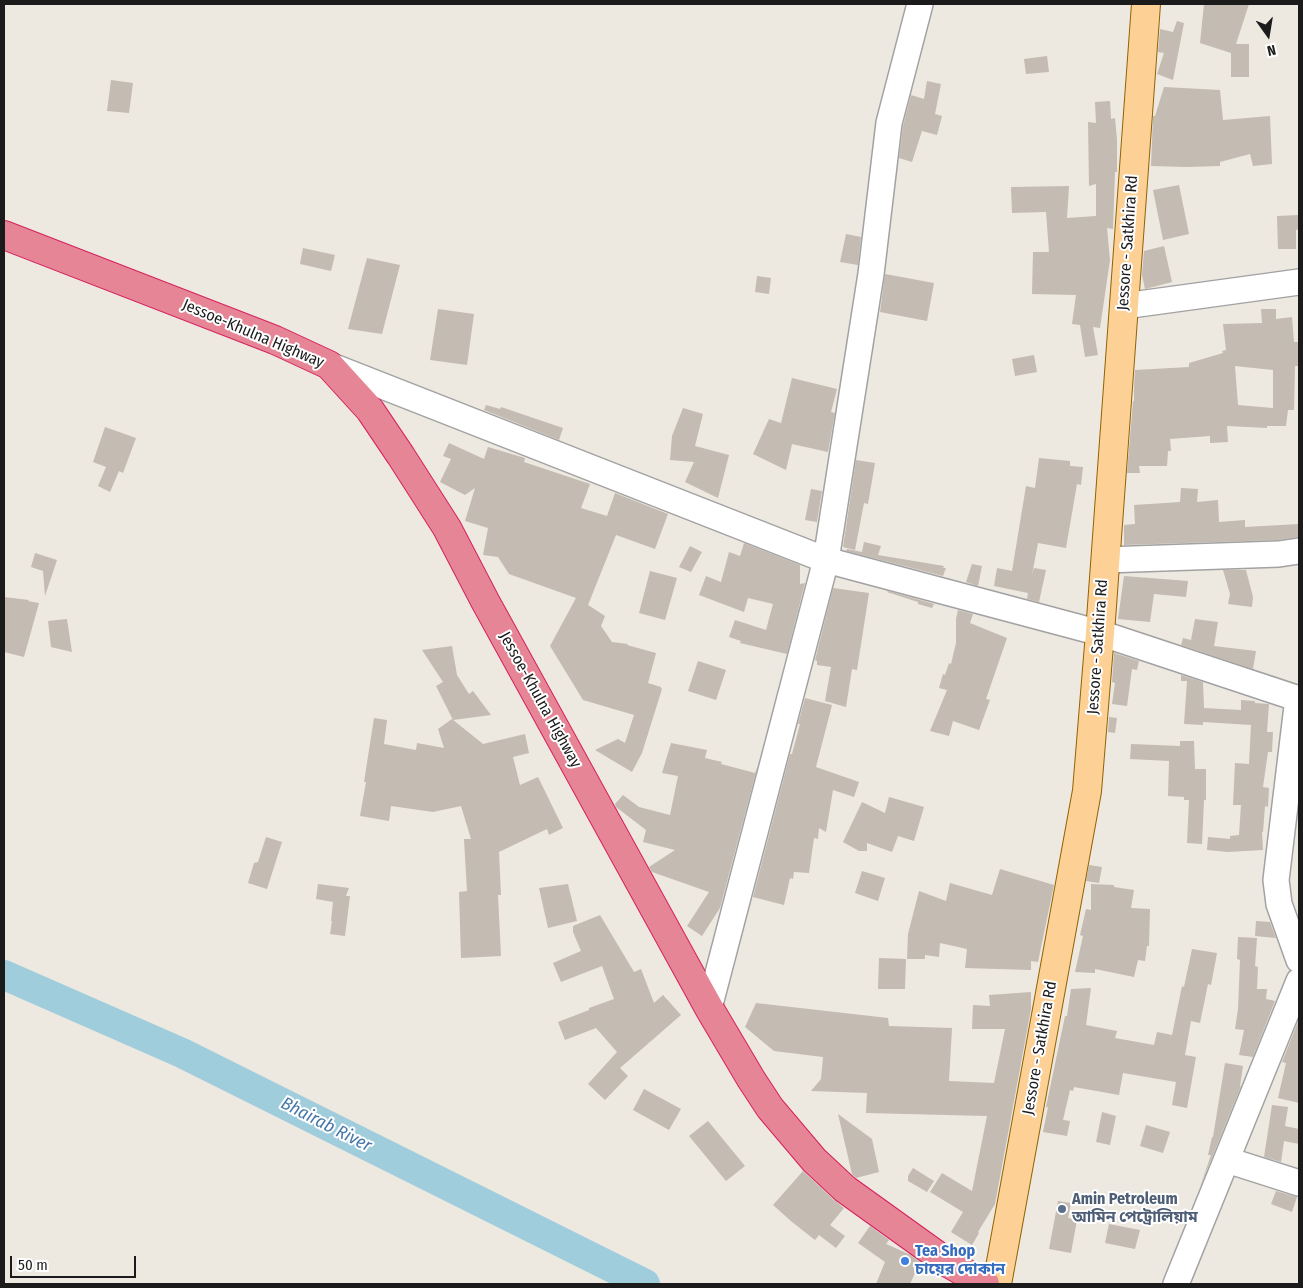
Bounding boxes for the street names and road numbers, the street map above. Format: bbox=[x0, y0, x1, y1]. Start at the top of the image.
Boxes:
street label: Jessore - Satkhira Rd bbox=[1114, 175, 1142, 311]
street label: Jessoe-Khulna Highway bbox=[179, 295, 327, 373]
street label: Jessore - Satkhira Rd bbox=[1084, 579, 1112, 715]
street label: Jessoe-Khulna Highway bbox=[495, 629, 585, 771]
street label: Jessore - Satkhira Rd bbox=[1019, 980, 1061, 1116]

